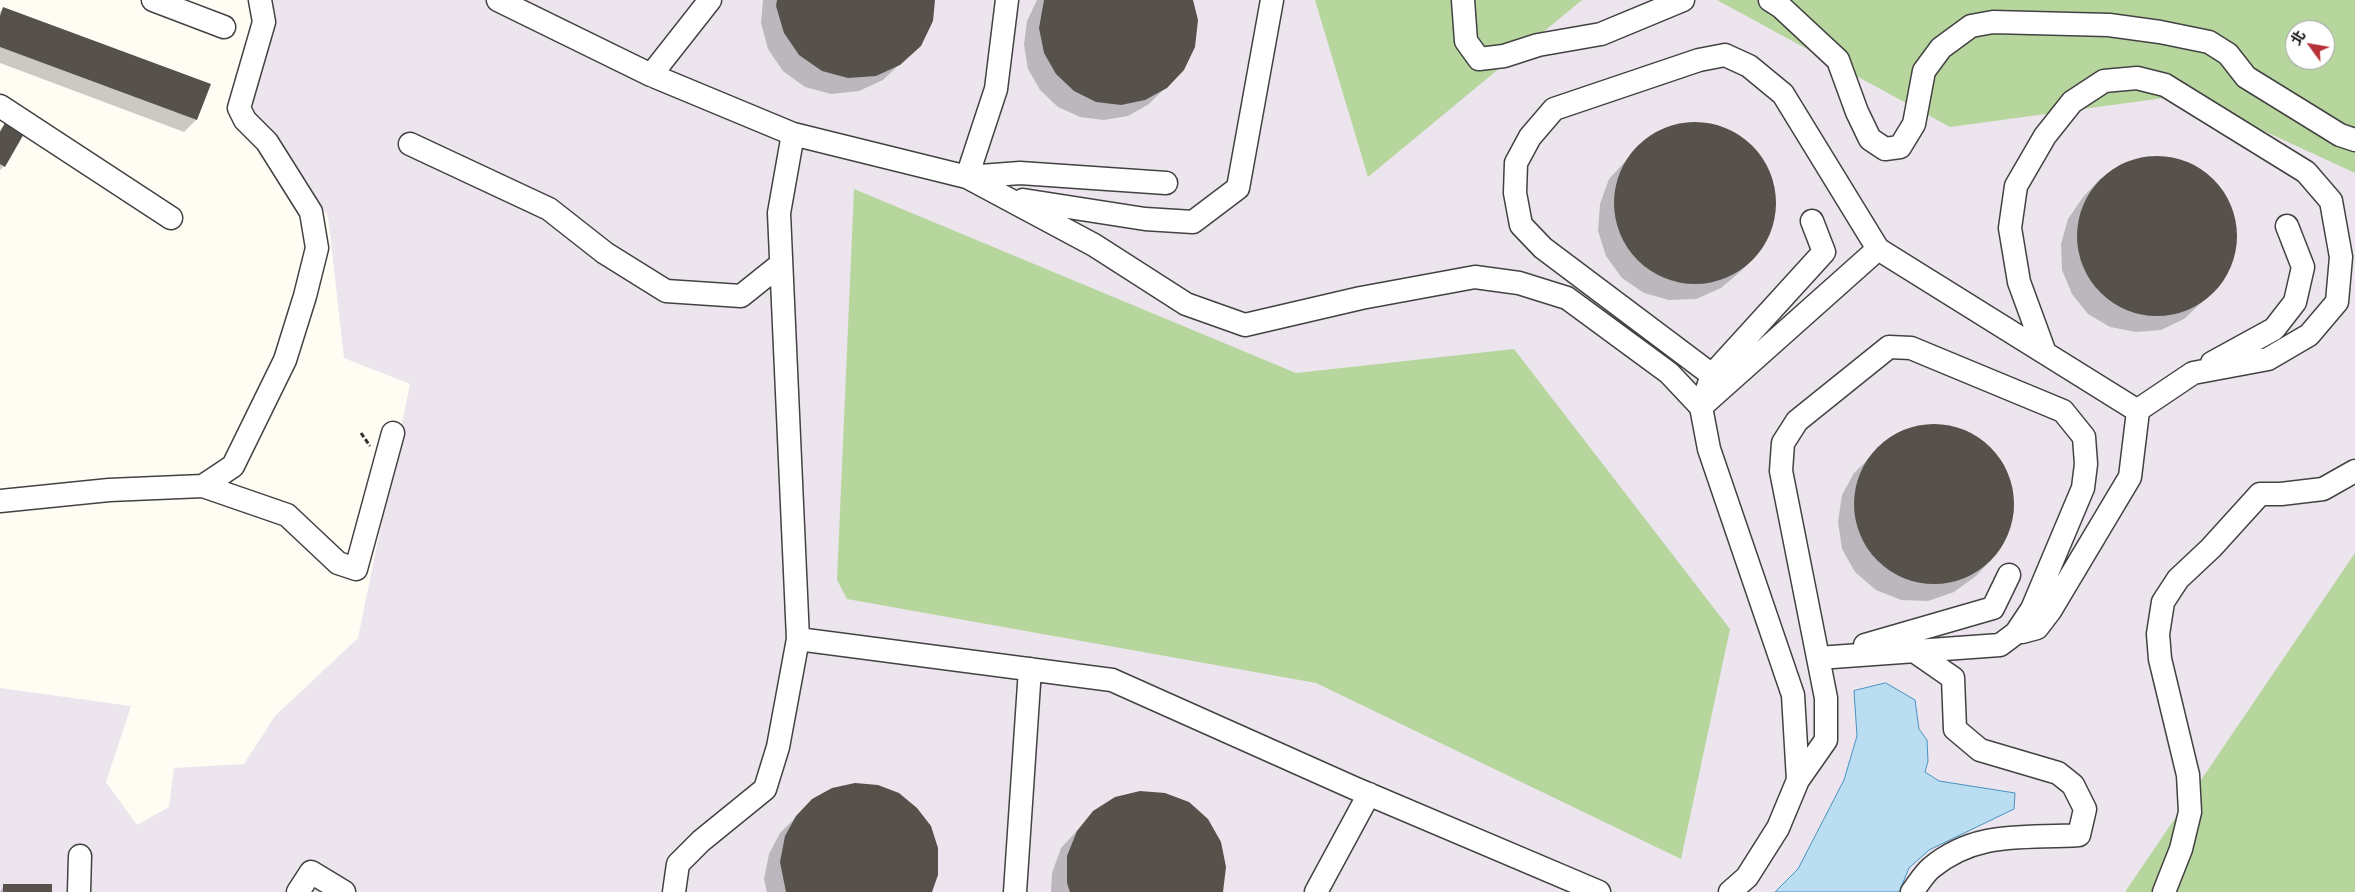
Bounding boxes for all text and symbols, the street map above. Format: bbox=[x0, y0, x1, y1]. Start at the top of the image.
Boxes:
north arrow bbox=[2285, 20, 2335, 70]
text: 北 bbox=[2286, 26, 2309, 48]

